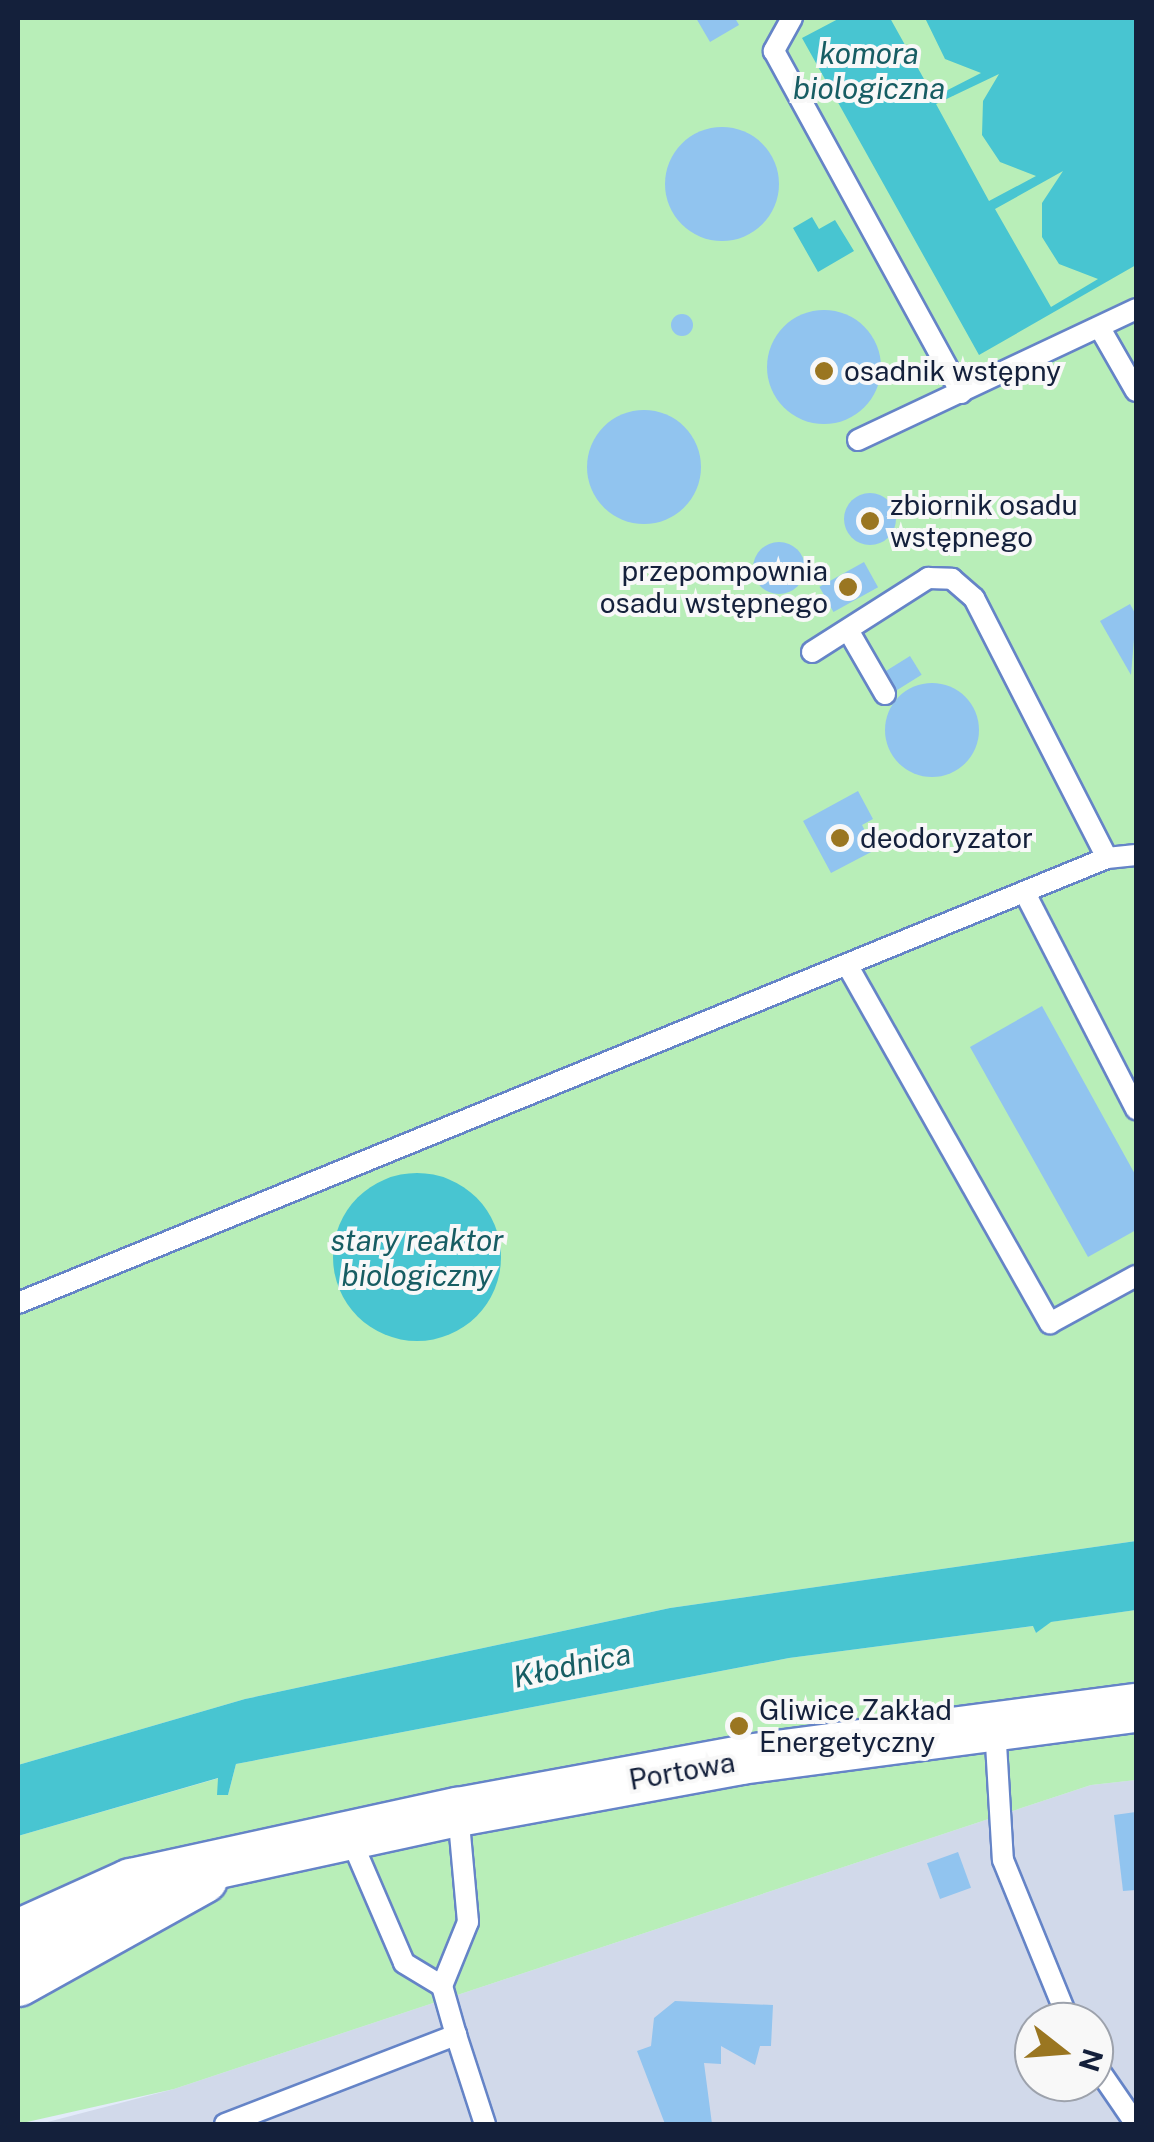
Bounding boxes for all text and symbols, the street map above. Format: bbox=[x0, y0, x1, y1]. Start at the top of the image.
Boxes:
water label: komora biologiczna bbox=[793, 35, 945, 106]
place label: osadnik wstępny bbox=[844, 354, 1061, 388]
marker: osadnik wstępny bbox=[813, 360, 835, 382]
place label: zbiornik osadu wstępnego bbox=[890, 488, 1078, 554]
marker: zbiornik osadu wstępnego bbox=[859, 510, 881, 532]
place label: przepompownia osadu wstępnego bbox=[600, 554, 828, 620]
marker: przepompownia osadu wstępnego bbox=[837, 576, 859, 598]
place label: deodoryzator bbox=[860, 821, 1033, 855]
marker: deodoryzator bbox=[829, 827, 851, 849]
water label: stary reaktor biologiczny bbox=[330, 1222, 504, 1292]
water label: Kłodnica bbox=[510, 1635, 634, 1695]
place label: Gliwice Zakład Energetyczny bbox=[759, 1693, 952, 1759]
marker: Gliwice Zakład Energetyczny bbox=[728, 1715, 750, 1737]
street label: Portowa bbox=[626, 1745, 738, 1797]
north arrow bbox=[1014, 2002, 1114, 2102]
text: N bbox=[1072, 2045, 1110, 2076]

